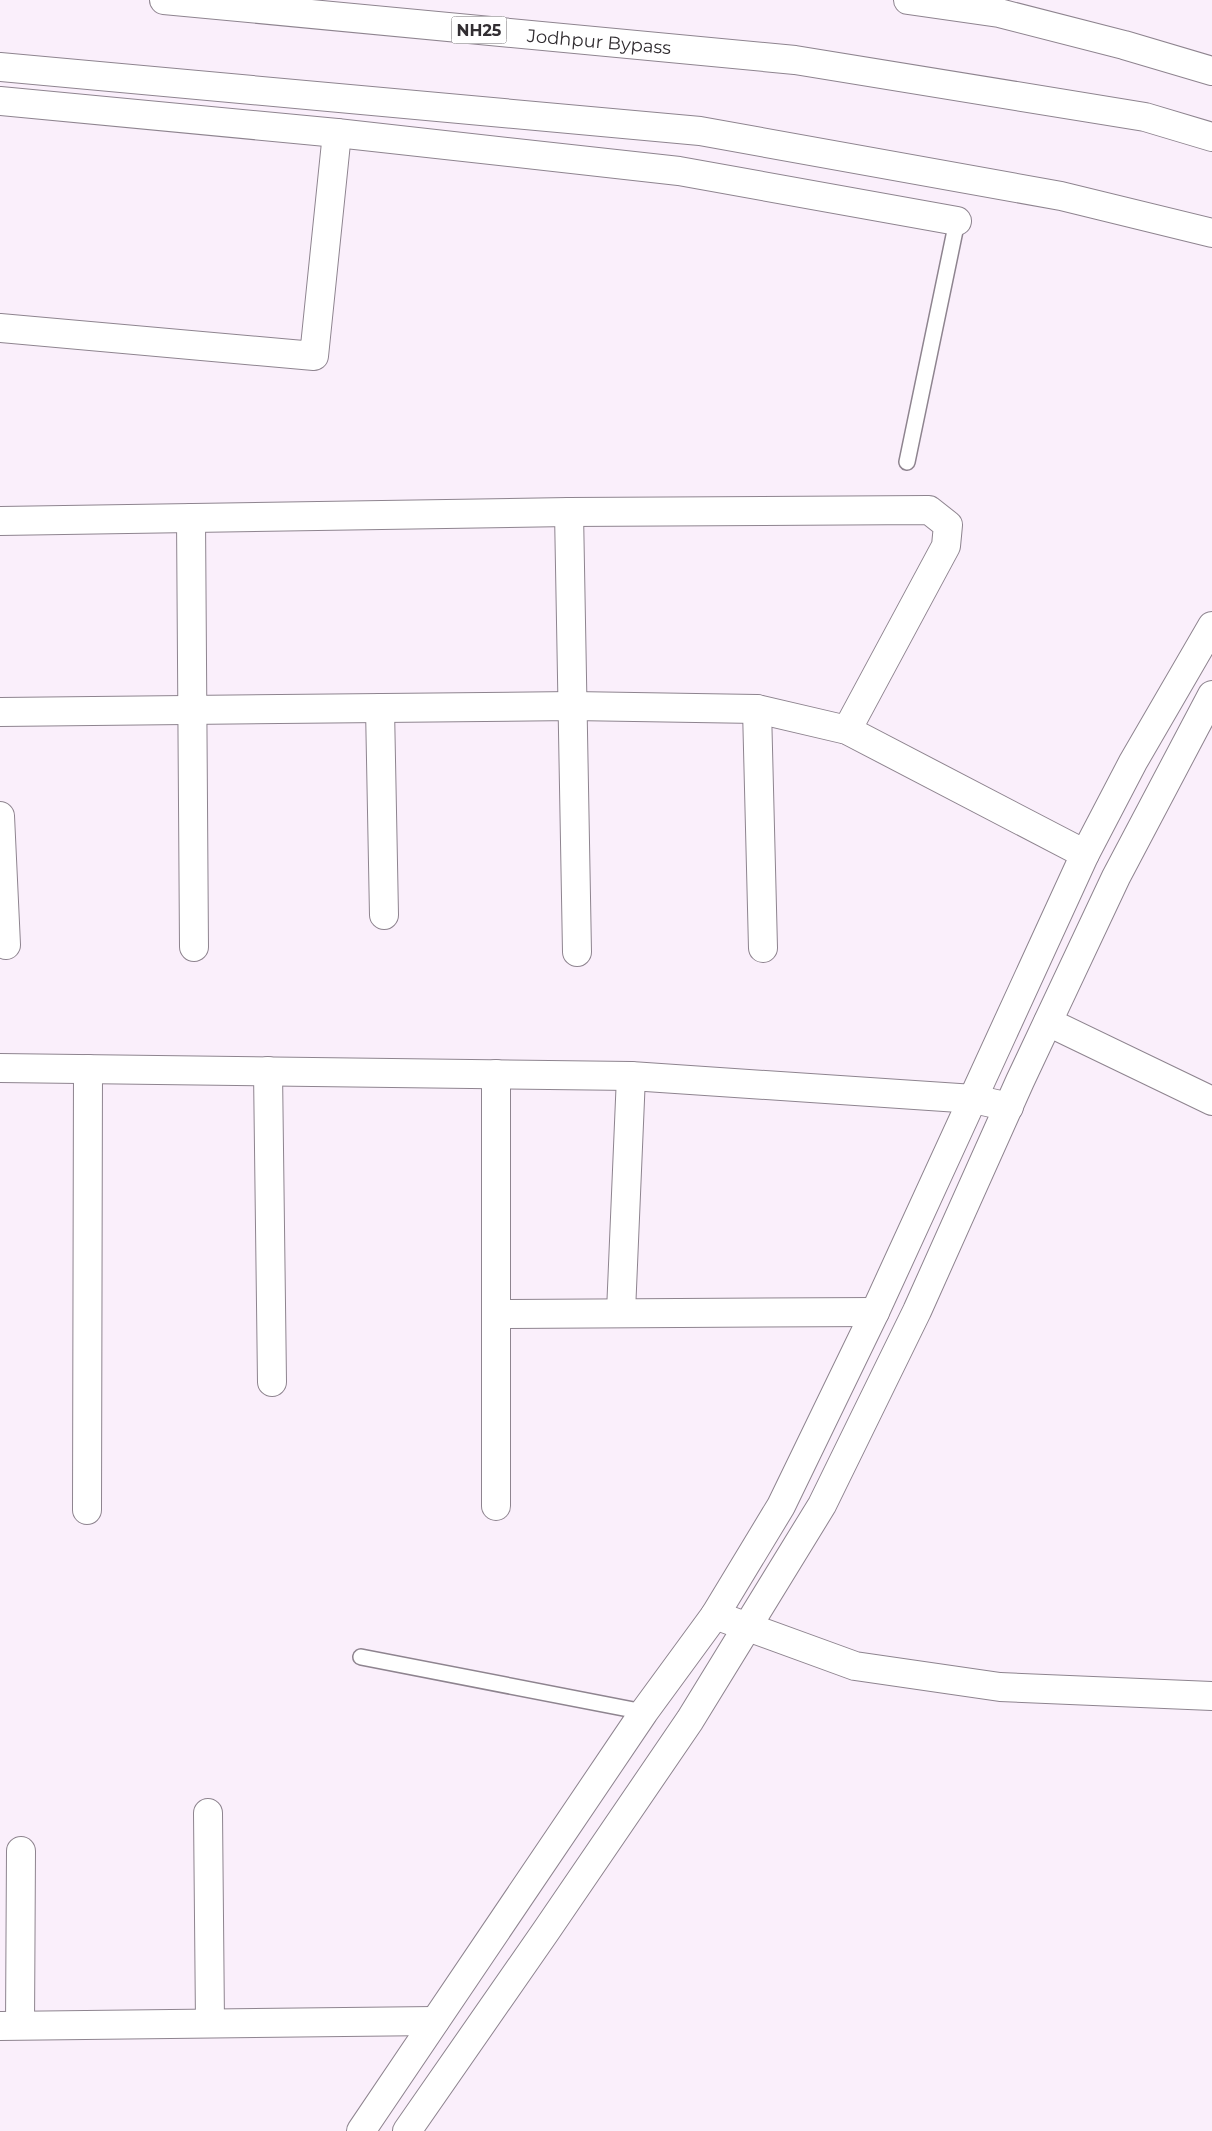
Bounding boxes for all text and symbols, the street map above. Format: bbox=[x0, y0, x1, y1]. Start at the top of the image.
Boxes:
road number: NH25 bbox=[452, 16, 506, 44]
street label: Jodhpur Bypass bbox=[525, 25, 672, 59]

